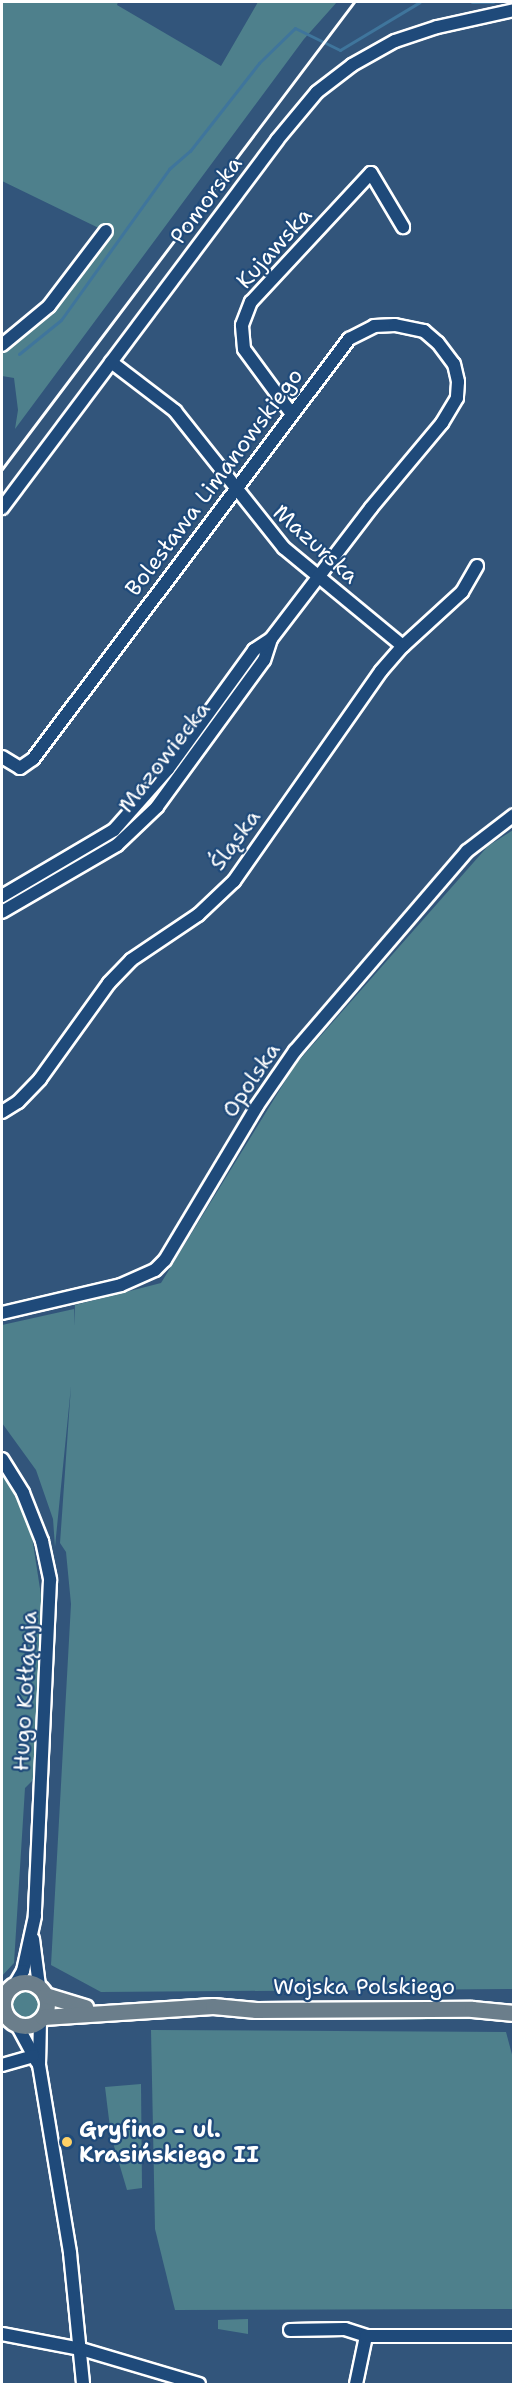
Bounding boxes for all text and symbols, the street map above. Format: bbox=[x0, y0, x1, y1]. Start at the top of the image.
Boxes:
street label: Pomorska bbox=[164, 151, 248, 249]
street label: Kujawska bbox=[231, 202, 317, 294]
street label: Bolesława Limanowskiego bbox=[120, 363, 308, 601]
street label: Mazurska bbox=[268, 499, 364, 589]
street label: Mazowiecka bbox=[112, 696, 216, 818]
street label: Śląska bbox=[204, 804, 266, 876]
street label: Opolska bbox=[216, 1038, 286, 1122]
street label: Hugo Kołłątaja bbox=[8, 1610, 42, 1772]
street label: Wojska Polskiego bbox=[273, 1974, 455, 2000]
place label: Gryfino - ul. Krasińskiego II bbox=[79, 2116, 259, 2168]
marker: Gryfino - ul. Krasińskiego II bbox=[60, 2135, 74, 2149]

